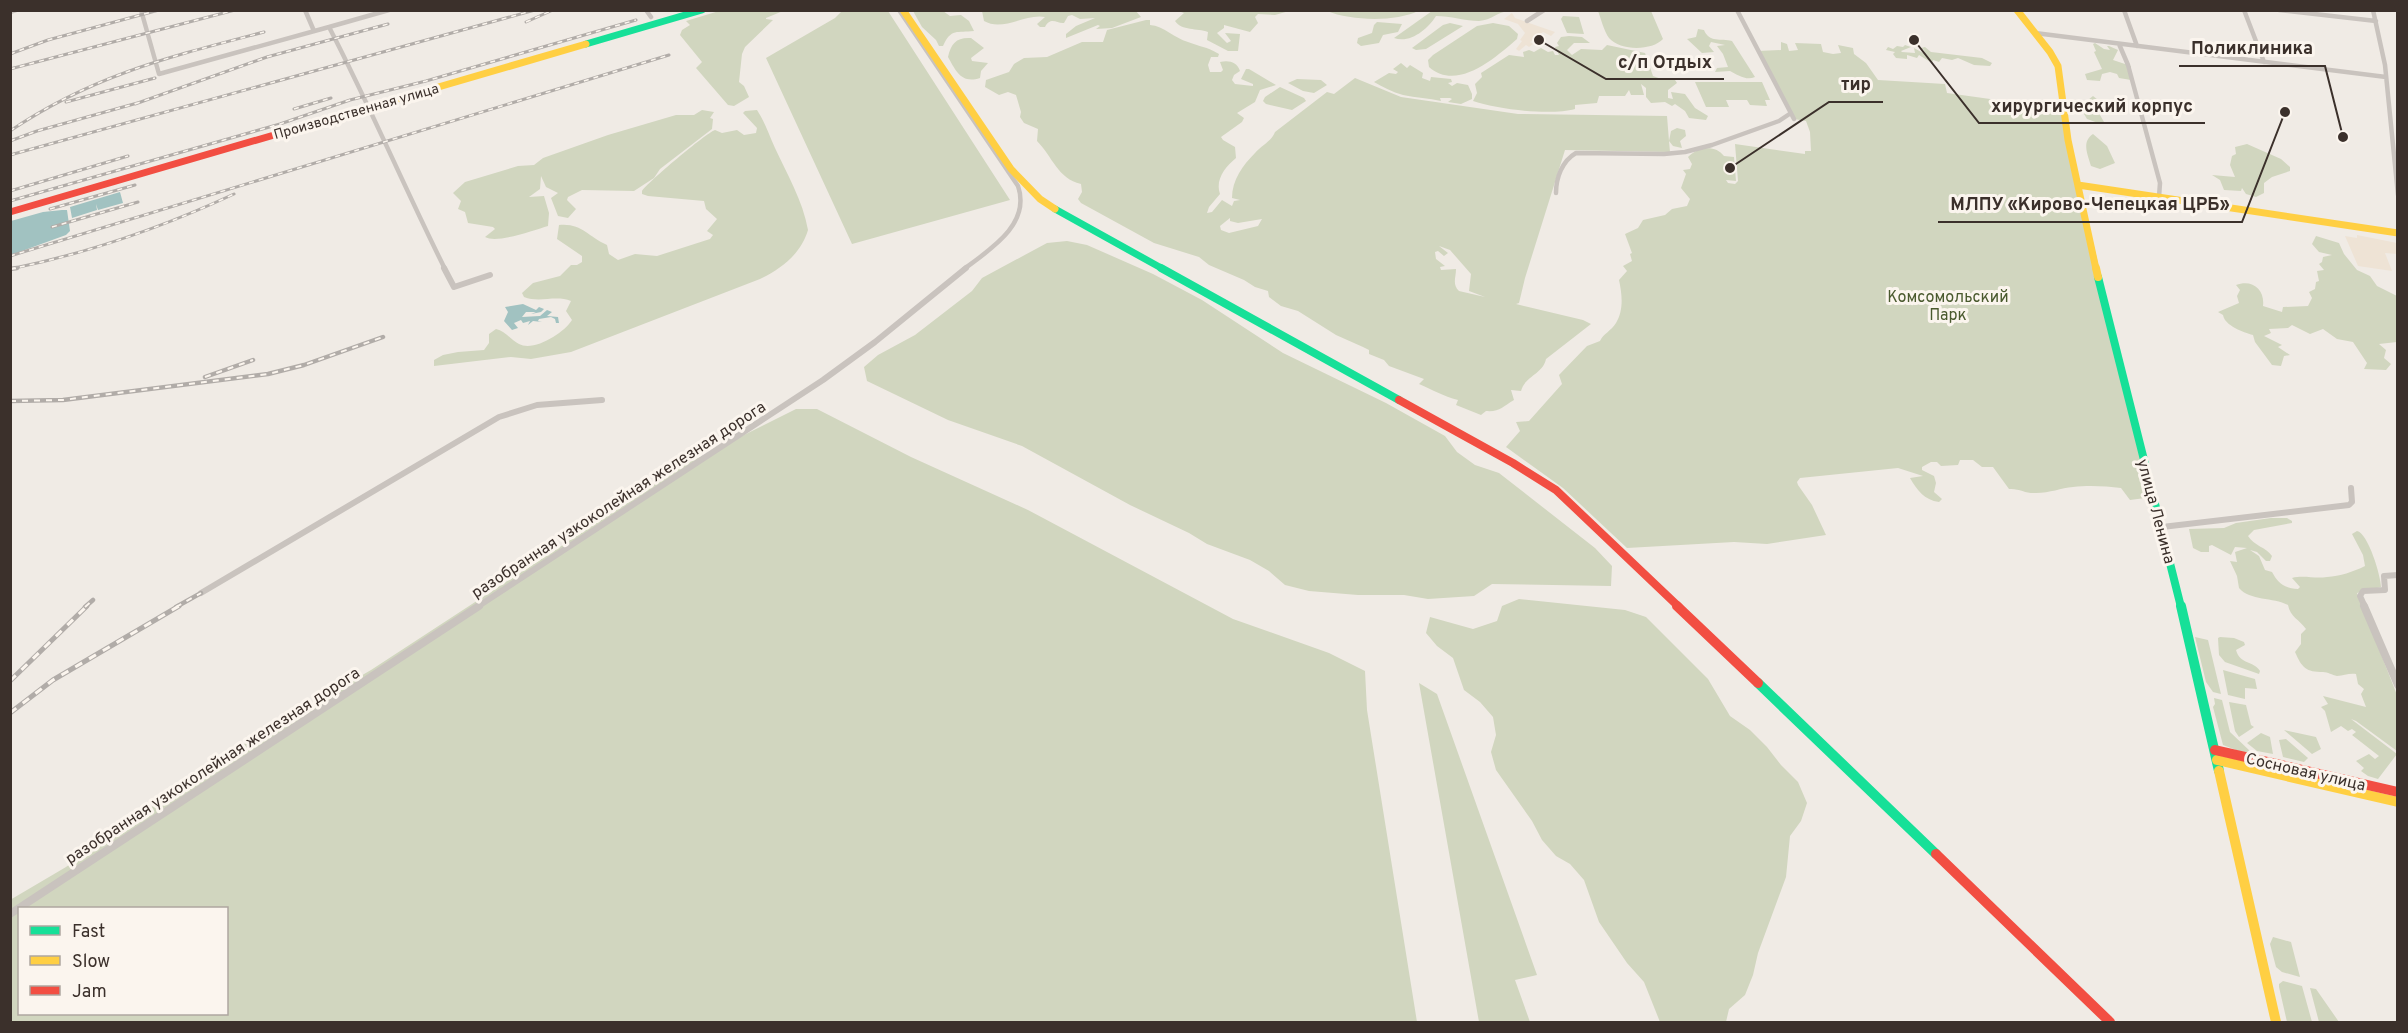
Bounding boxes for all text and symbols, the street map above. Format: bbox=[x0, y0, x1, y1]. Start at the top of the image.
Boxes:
callout: Поликлиника bbox=[2179, 30, 2325, 66]
text: Поликлиника bbox=[2191, 38, 2313, 61]
callout: с/п Отдых bbox=[1606, 43, 1724, 79]
text: с/п Отдых bbox=[1618, 52, 1712, 75]
callout: тир bbox=[1829, 66, 1883, 102]
text: тир bbox=[1841, 74, 1871, 97]
street label: Производственная улица bbox=[272, 81, 441, 144]
callout: хирургический корпус bbox=[1979, 87, 2205, 123]
text: хирургический корпус bbox=[1991, 96, 2193, 119]
callout: МЛПУ «Кирово-Чепецкая ЦРБ» bbox=[1938, 186, 2242, 222]
text: МЛПУ «Кирово-Чепецкая ЦРБ» bbox=[1950, 194, 2230, 217]
park label: Комсомольский Парк bbox=[1887, 288, 2009, 326]
street label: разобранная узкоколейная железная дорога bbox=[468, 398, 770, 604]
street label: улица Ленина bbox=[2131, 457, 2179, 566]
street label: разобранная узкоколейная железная дорога bbox=[62, 664, 364, 870]
street label: Сосновая улица bbox=[2244, 749, 2367, 796]
legend bbox=[18, 907, 228, 1015]
text: Fast bbox=[72, 921, 105, 944]
text: Slow bbox=[72, 951, 110, 974]
text: Jam bbox=[72, 981, 107, 1004]

